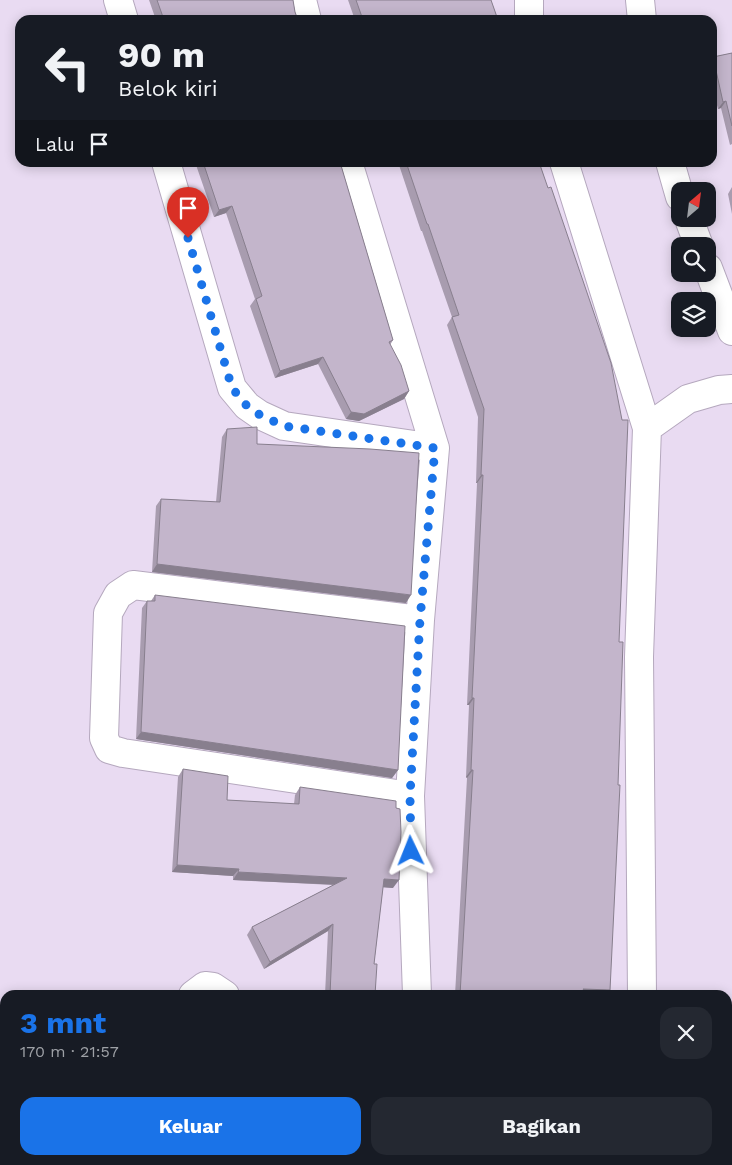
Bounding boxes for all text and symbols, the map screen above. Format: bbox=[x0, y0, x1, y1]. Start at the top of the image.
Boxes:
text: 90 m bbox=[118, 34, 205, 76]
icon: left bbox=[35, 35, 100, 100]
text: Belok kiri bbox=[118, 76, 218, 101]
icon: arrive bbox=[85, 130, 113, 158]
text: Lalu bbox=[35, 133, 75, 156]
north arrow bbox=[671, 182, 716, 228]
map controls bbox=[671, 182, 716, 337]
pin bbox=[167, 187, 209, 238]
icon: arrive bbox=[174, 194, 202, 222]
button: search bbox=[671, 237, 716, 282]
button: layers bbox=[671, 292, 716, 337]
position arrow bbox=[384, 824, 436, 876]
text: 3 mnt bbox=[20, 1005, 106, 1040]
button: close bbox=[660, 1007, 712, 1059]
text: 170 m · 21:57 bbox=[20, 1042, 119, 1061]
button: Keluar bbox=[20, 1097, 361, 1155]
button: Bagikan bbox=[371, 1097, 712, 1155]

